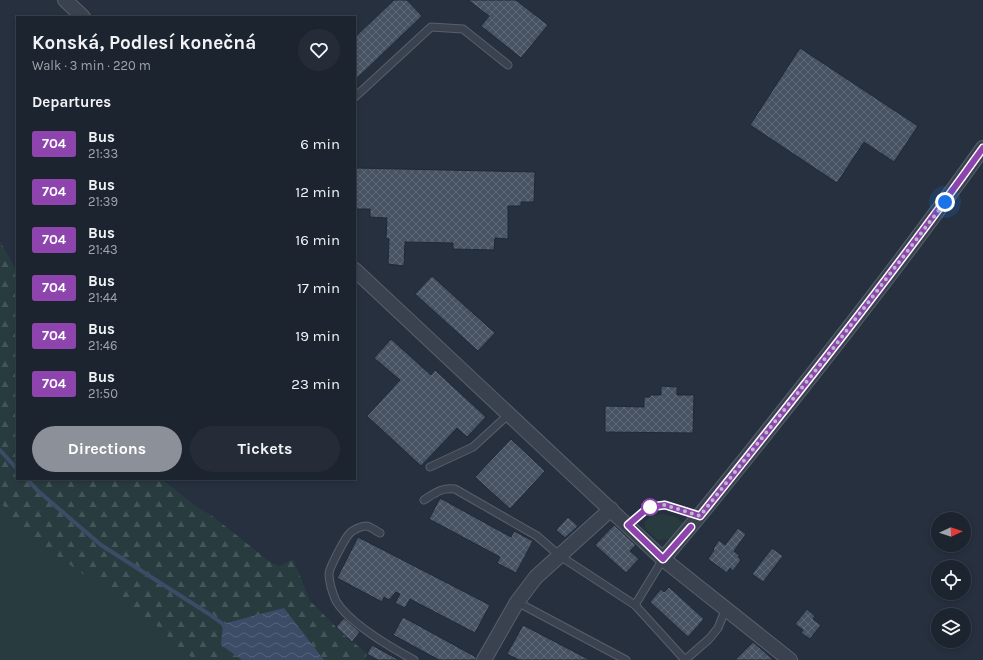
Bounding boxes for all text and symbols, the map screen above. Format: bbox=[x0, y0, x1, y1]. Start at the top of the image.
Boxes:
button: heart bbox=[298, 29, 340, 71]
text: Konská, Podlesí konečná bbox=[32, 32, 256, 54]
text: Walk · 3 min · 220 m bbox=[32, 58, 151, 73]
text: Departures bbox=[32, 93, 111, 111]
text: Bus bbox=[88, 128, 115, 146]
text: 704 bbox=[42, 135, 66, 152]
text: 6 min bbox=[300, 135, 340, 153]
text: 21:33 bbox=[88, 146, 118, 161]
text: Bus bbox=[88, 176, 115, 194]
text: 704 bbox=[42, 183, 66, 200]
text: 12 min bbox=[295, 183, 340, 201]
your location bbox=[935, 192, 955, 212]
text: 21:39 bbox=[88, 194, 118, 209]
text: Bus bbox=[88, 224, 115, 242]
text: 704 bbox=[42, 231, 66, 248]
text: 16 min bbox=[295, 231, 340, 249]
text: 21:43 bbox=[88, 242, 118, 257]
text: Bus bbox=[88, 272, 115, 290]
text: 704 bbox=[42, 279, 66, 296]
text: 17 min bbox=[297, 279, 340, 297]
text: 21:44 bbox=[88, 290, 117, 305]
text: Bus bbox=[88, 320, 115, 338]
text: 704 bbox=[42, 327, 66, 344]
text: 19 min bbox=[295, 327, 340, 345]
text: 21:46 bbox=[88, 338, 118, 353]
text: Bus bbox=[88, 368, 115, 386]
text: 704 bbox=[42, 375, 66, 392]
text: 23 min bbox=[291, 375, 340, 393]
text: 21:50 bbox=[88, 386, 118, 401]
button: Directions bbox=[32, 426, 182, 472]
button: Tickets bbox=[190, 426, 340, 472]
unlabelled marker bbox=[641, 498, 659, 516]
north arrow bbox=[931, 512, 971, 552]
map controls bbox=[931, 512, 971, 648]
button: locate bbox=[931, 560, 971, 600]
button: layers bbox=[931, 608, 971, 648]

